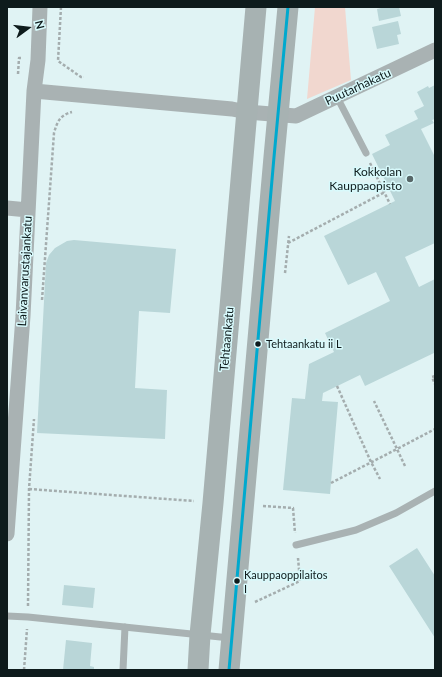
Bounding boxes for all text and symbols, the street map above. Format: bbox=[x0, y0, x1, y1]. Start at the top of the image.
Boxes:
north arrow bbox=[8, 8, 48, 48]
text: N bbox=[33, 19, 47, 31]
street label: Puutarhakatu bbox=[323, 66, 393, 108]
place label: Kokkolan Kauppaopisto bbox=[329, 165, 402, 193]
marker: Kokkolan Kauppaopisto bbox=[405, 174, 415, 184]
street label: Laivanvarustajankatu bbox=[15, 215, 35, 327]
street label: Tehtaankatu bbox=[217, 306, 237, 372]
place label: Tehtaankatu ii L bbox=[266, 337, 342, 351]
marker: Tehtaankatu ii L bbox=[253, 339, 263, 349]
place label: Kauppaoppilaitos I bbox=[244, 568, 327, 594]
marker: Kauppaoppilaitos I bbox=[232, 576, 242, 586]

